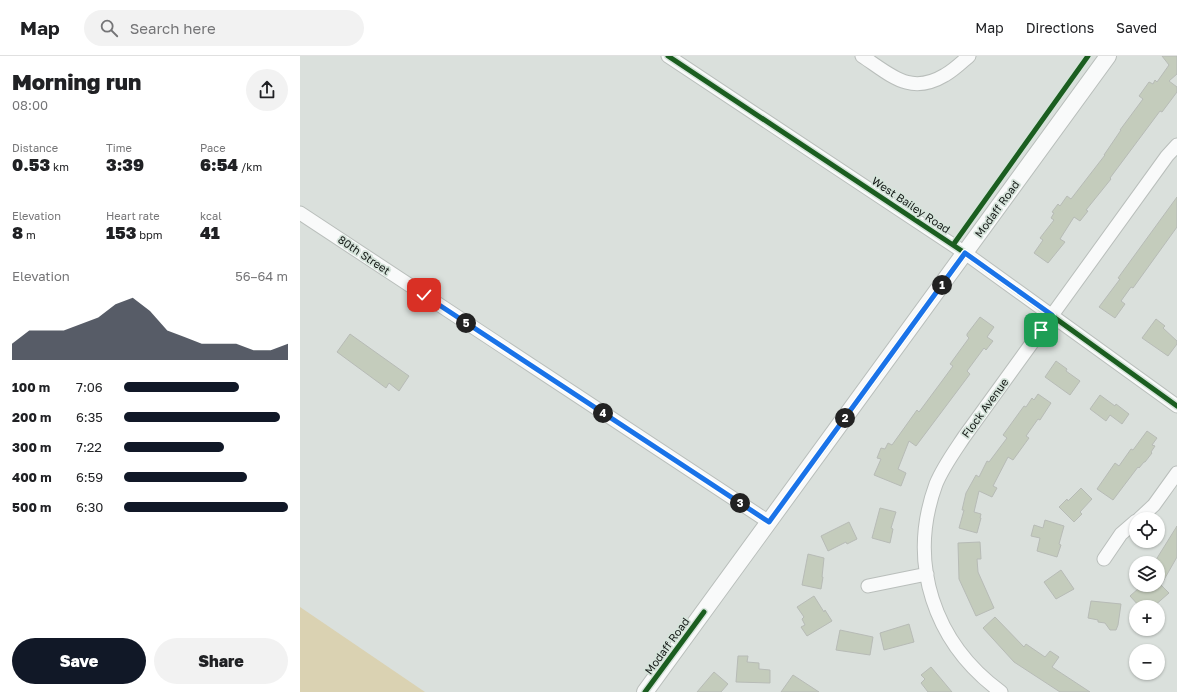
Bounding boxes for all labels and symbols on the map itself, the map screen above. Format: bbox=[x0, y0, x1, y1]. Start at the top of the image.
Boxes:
street label: West Bailey Road bbox=[870, 174, 953, 236]
street label: Modaff Road bbox=[972, 178, 1022, 240]
street label: 80th Street bbox=[336, 232, 393, 277]
pin: 1 bbox=[932, 275, 952, 295]
pin bbox=[407, 278, 441, 312]
pin: 5 bbox=[456, 313, 476, 333]
pin bbox=[1024, 313, 1058, 347]
street label: Flock Avenue bbox=[959, 375, 1011, 440]
pin: 4 bbox=[593, 403, 613, 423]
pin: 2 bbox=[835, 408, 855, 428]
pin: 3 bbox=[730, 493, 750, 513]
street label: Modaff Road bbox=[642, 615, 692, 677]

